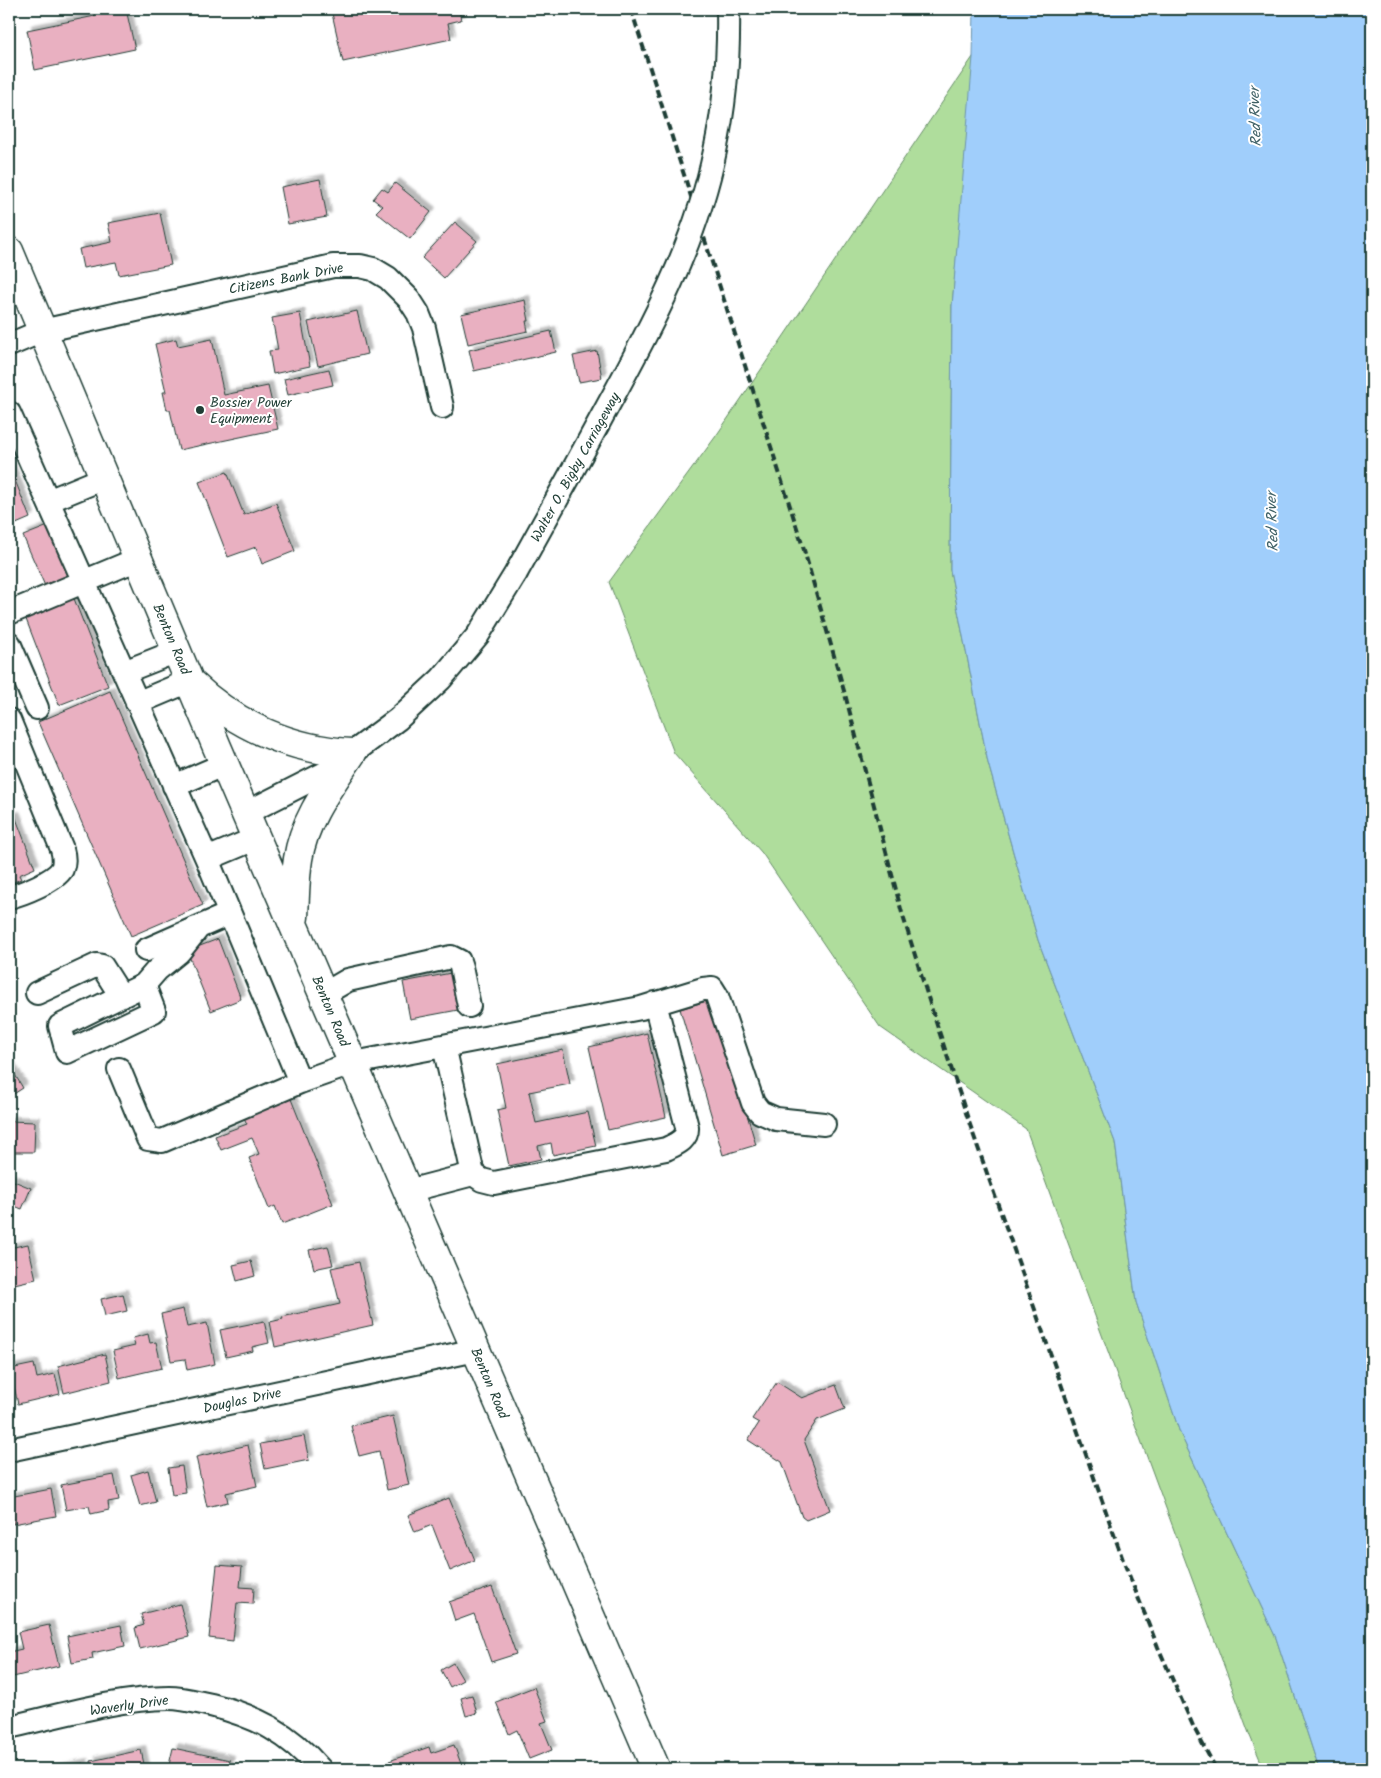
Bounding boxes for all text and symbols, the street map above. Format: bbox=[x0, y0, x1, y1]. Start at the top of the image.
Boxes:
water label: Red River bbox=[1243, 84, 1269, 147]
street label: Citizens Bank Drive bbox=[227, 257, 346, 301]
street label: Walter O. Bigby Carriageway bbox=[525, 388, 627, 546]
place label: Bossier Power Equipment bbox=[210, 392, 293, 430]
marker: Bossier Power Equipment bbox=[194, 404, 206, 416]
water label: Red River bbox=[1260, 489, 1286, 552]
street label: Benton Road bbox=[146, 600, 196, 679]
street label: Benton Road bbox=[305, 972, 355, 1051]
street label: Benton Road bbox=[464, 1344, 514, 1423]
street label: Douglas Drive bbox=[201, 1382, 284, 1420]
street label: Waverly Drive bbox=[88, 1689, 171, 1722]

